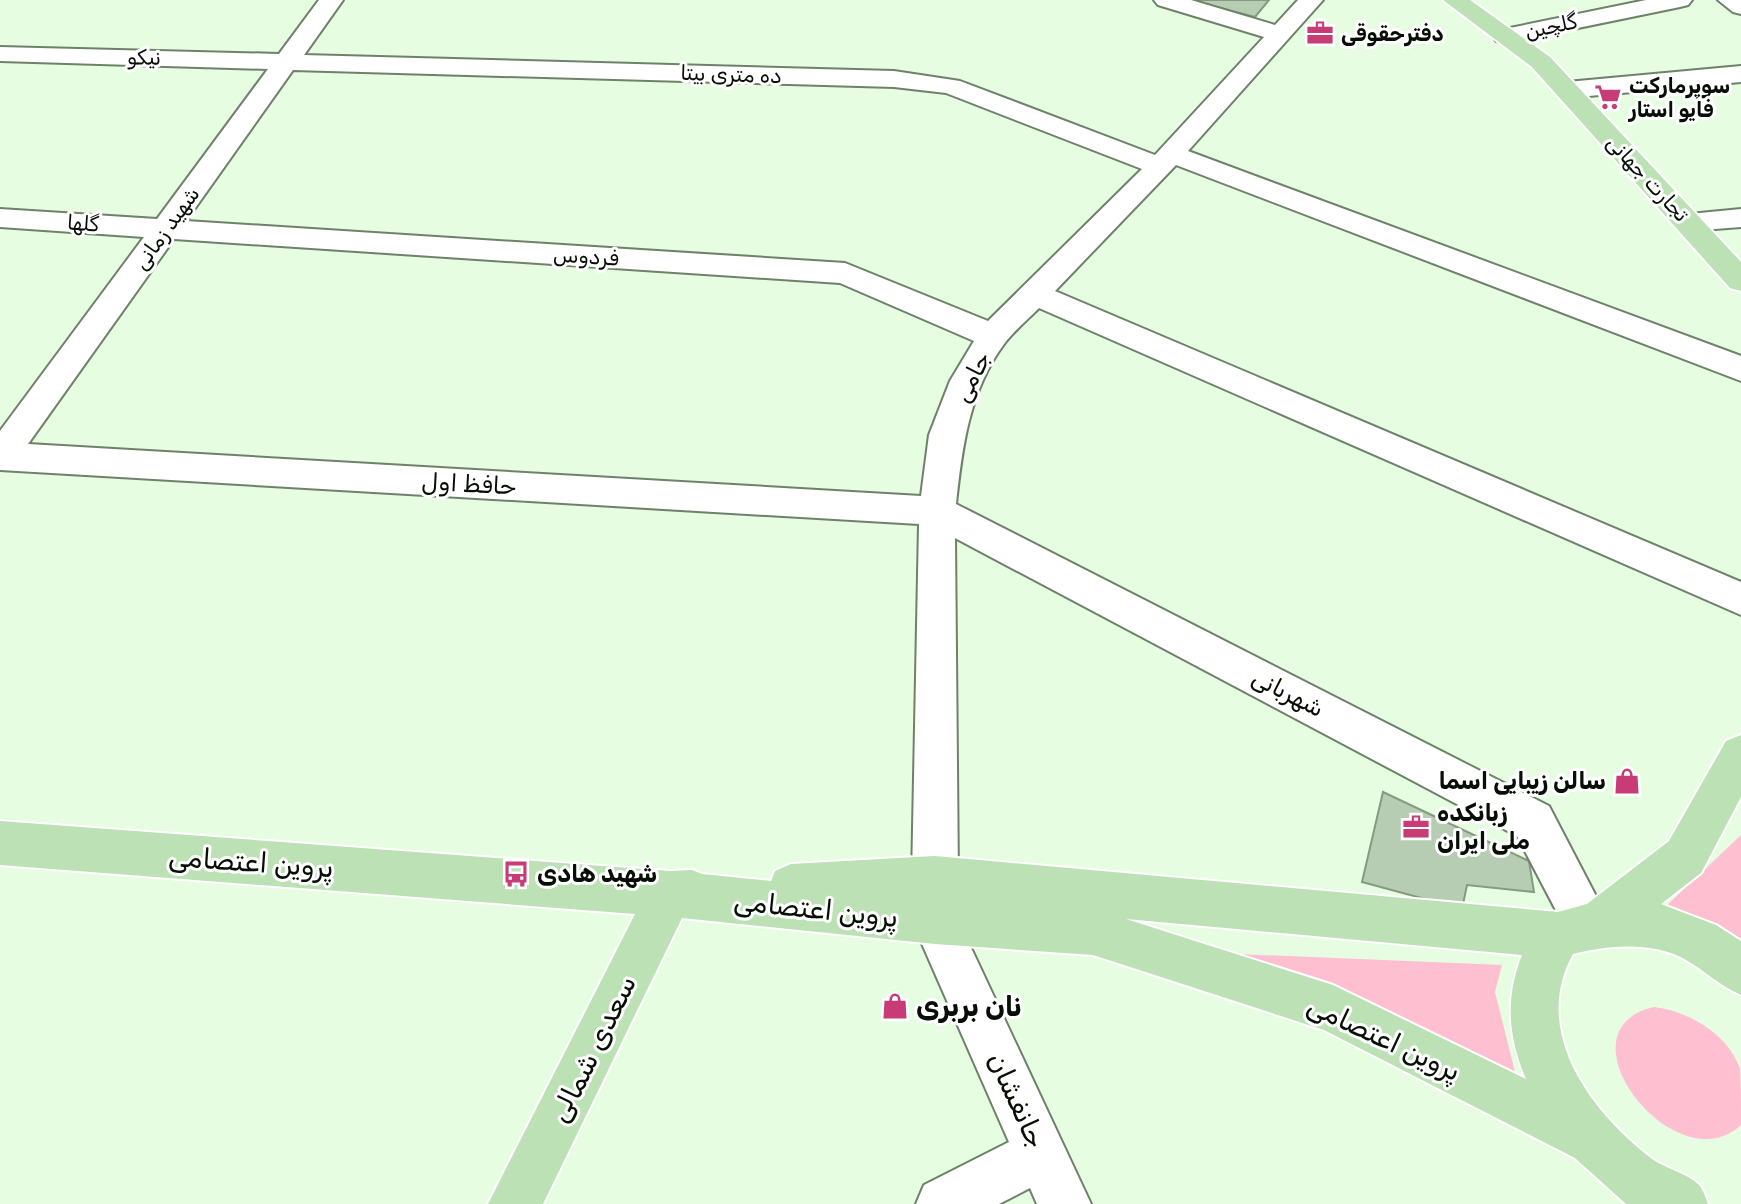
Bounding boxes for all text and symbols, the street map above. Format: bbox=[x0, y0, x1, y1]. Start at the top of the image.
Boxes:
street label: گلچین bbox=[1523, 8, 1580, 45]
office icon: دفترحقوقی bbox=[1305, 18, 1335, 48]
place label: دفترحقوقی bbox=[1341, 21, 1443, 47]
street label: نیکو bbox=[127, 44, 161, 70]
street label: ده متری بیتا bbox=[680, 60, 782, 88]
place label: سوپرمارکت فایو استار bbox=[1627, 73, 1730, 123]
supermarket icon: سوپرمارکت فایو استار bbox=[1593, 82, 1623, 112]
street label: تجارت جهانی bbox=[1602, 130, 1695, 227]
street label: شهید زمانی bbox=[128, 182, 204, 274]
street label: گلها bbox=[66, 209, 100, 237]
street label: فردوس bbox=[552, 241, 620, 272]
street label: جامی bbox=[947, 347, 997, 407]
street label: حافظ اول bbox=[421, 468, 517, 500]
street label: شهربانی bbox=[1247, 663, 1329, 723]
shop icon: سالن زیبایی اسما bbox=[1612, 766, 1642, 796]
place label: سالن زیبایی اسما bbox=[1439, 767, 1606, 795]
place label: زبانکده ملی ایران bbox=[1437, 799, 1530, 855]
office icon: زبانکده ملی ایران bbox=[1401, 812, 1431, 842]
street label: پروین اعتصامى bbox=[167, 840, 335, 886]
bus stop icon: شهید هادی bbox=[501, 859, 531, 889]
place label: شهید هادی bbox=[537, 860, 657, 888]
street label: پروین اعتصامى bbox=[732, 884, 900, 936]
street label: سعدى شمالى bbox=[543, 970, 643, 1128]
street label: پروین اعتصامى bbox=[1301, 988, 1466, 1090]
place label: نان بربری bbox=[916, 990, 1022, 1023]
shop icon: نان بربری bbox=[880, 991, 910, 1021]
street label: جانفشان bbox=[981, 1047, 1053, 1153]

